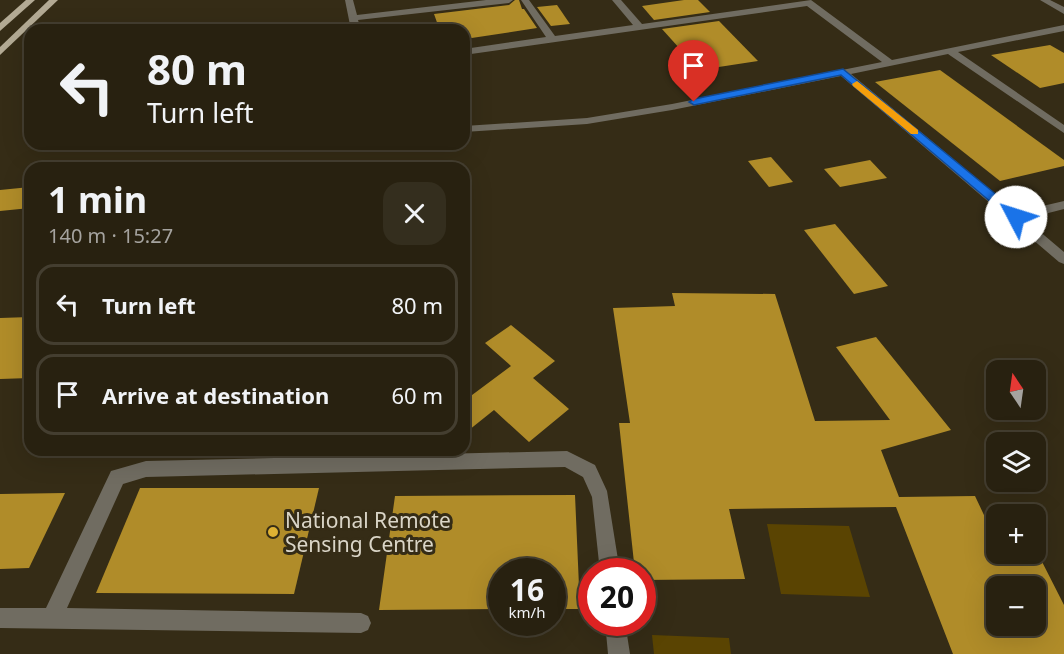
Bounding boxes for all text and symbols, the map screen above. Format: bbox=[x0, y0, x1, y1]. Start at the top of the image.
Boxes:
text: 80 m bbox=[147, 40, 247, 97]
pin bbox=[668, 40, 719, 102]
icon: left bbox=[48, 48, 126, 126]
icon: arrive bbox=[677, 49, 710, 82]
text: Turn left bbox=[147, 94, 253, 131]
text: 1 min bbox=[48, 175, 147, 224]
button: close bbox=[383, 182, 446, 245]
position arrow bbox=[984, 185, 1048, 249]
text: 140 m · 15:27 bbox=[48, 222, 173, 249]
icon: left bbox=[51, 288, 84, 321]
text: Turn left bbox=[102, 290, 196, 320]
text: 80 m bbox=[392, 290, 443, 320]
north arrow bbox=[986, 360, 1046, 420]
map controls bbox=[986, 360, 1046, 636]
icon: arrive bbox=[51, 378, 84, 411]
text: Arrive at destination bbox=[102, 380, 329, 410]
text: 60 m bbox=[392, 380, 443, 410]
button: layers bbox=[986, 432, 1046, 492]
button: + bbox=[986, 504, 1046, 564]
place label: National Remote Sensing Centre bbox=[285, 506, 451, 558]
marker: National Remote Sensing Centre bbox=[266, 525, 280, 539]
speed limit sign: 20 bbox=[578, 558, 656, 636]
text: 16 bbox=[510, 569, 544, 610]
button: − bbox=[986, 576, 1046, 636]
text: km/h bbox=[509, 602, 545, 622]

